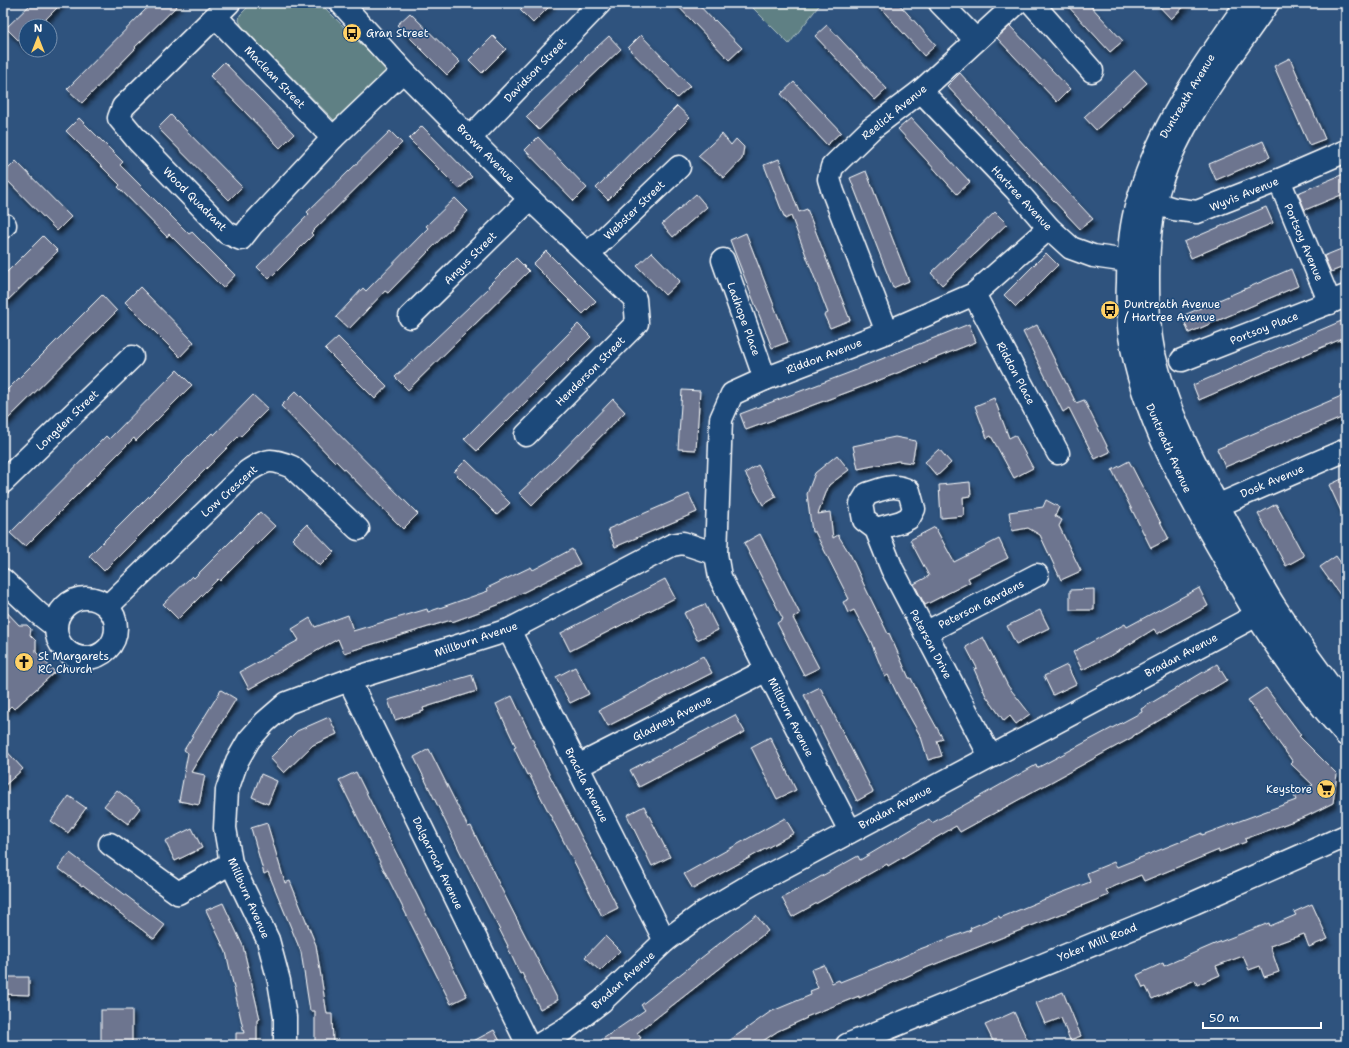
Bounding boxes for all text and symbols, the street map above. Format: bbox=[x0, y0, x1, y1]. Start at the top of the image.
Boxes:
north arrow bbox=[18, 18, 58, 58]
text: N bbox=[34, 21, 43, 36]
bus stop icon: Gran Street bbox=[341, 22, 363, 44]
place label: Gran Street bbox=[366, 26, 429, 41]
street label: Davidson Street bbox=[501, 35, 570, 106]
street label: Maclean Street bbox=[241, 43, 309, 112]
street label: Duntreath Avenue bbox=[1156, 51, 1219, 141]
street label: Reelick Avenue bbox=[859, 81, 930, 143]
street label: Brown Avenue bbox=[453, 121, 518, 186]
street label: Hartree Avenue bbox=[988, 163, 1056, 234]
street label: Wood Quadrant bbox=[159, 164, 230, 235]
street label: Wyvis Avenue bbox=[1207, 174, 1281, 215]
street label: Webster Street bbox=[600, 177, 668, 243]
street label: Portsoy Avenue bbox=[1280, 201, 1327, 283]
street label: Angus Street bbox=[441, 229, 500, 288]
street label: Ladhope Place bbox=[723, 280, 764, 358]
place label: Duntreath Avenue / Hartree Avenue bbox=[1124, 297, 1220, 325]
bus stop icon: Duntreath Avenue / Hartree Avenue bbox=[1099, 299, 1121, 321]
street label: Portsoy Place bbox=[1228, 309, 1301, 348]
street label: Henderson Street bbox=[552, 333, 629, 410]
street label: Riddon Avenue bbox=[784, 335, 864, 378]
street label: Riddon Place bbox=[993, 339, 1038, 407]
street label: Longden Street bbox=[33, 387, 102, 454]
street label: Duntreath Avenue bbox=[1142, 401, 1195, 495]
street label: Dosk Avenue bbox=[1238, 461, 1306, 502]
street label: Low Crescent bbox=[198, 462, 261, 521]
street label: Peterson Gardens bbox=[936, 576, 1027, 633]
street label: Peterson Drive bbox=[906, 607, 955, 682]
street label: Millburn Avenue bbox=[433, 618, 520, 661]
street label: Bradan Avenue bbox=[1142, 630, 1220, 681]
place label: St Margarets RC Church bbox=[38, 649, 109, 677]
church icon: St Margarets RC Church bbox=[13, 651, 35, 673]
street label: Millburn Avenue bbox=[764, 675, 817, 759]
street label: Gladney Avenue bbox=[630, 692, 714, 745]
street label: Brackla Avenue bbox=[561, 745, 612, 825]
supermarket icon: Keystore bbox=[1315, 778, 1337, 800]
street label: Bradan Avenue bbox=[856, 782, 934, 833]
place label: Keystore bbox=[1266, 782, 1312, 797]
street label: Dalgarroch Avenue bbox=[409, 814, 466, 912]
street label: Millburn Avenue bbox=[224, 855, 273, 941]
street label: Yoker Mill Road bbox=[1055, 920, 1139, 965]
street label: Bradan Avenue bbox=[588, 948, 658, 1013]
scale bar bbox=[1203, 1004, 1321, 1030]
text: 50 m bbox=[1209, 1010, 1239, 1026]

